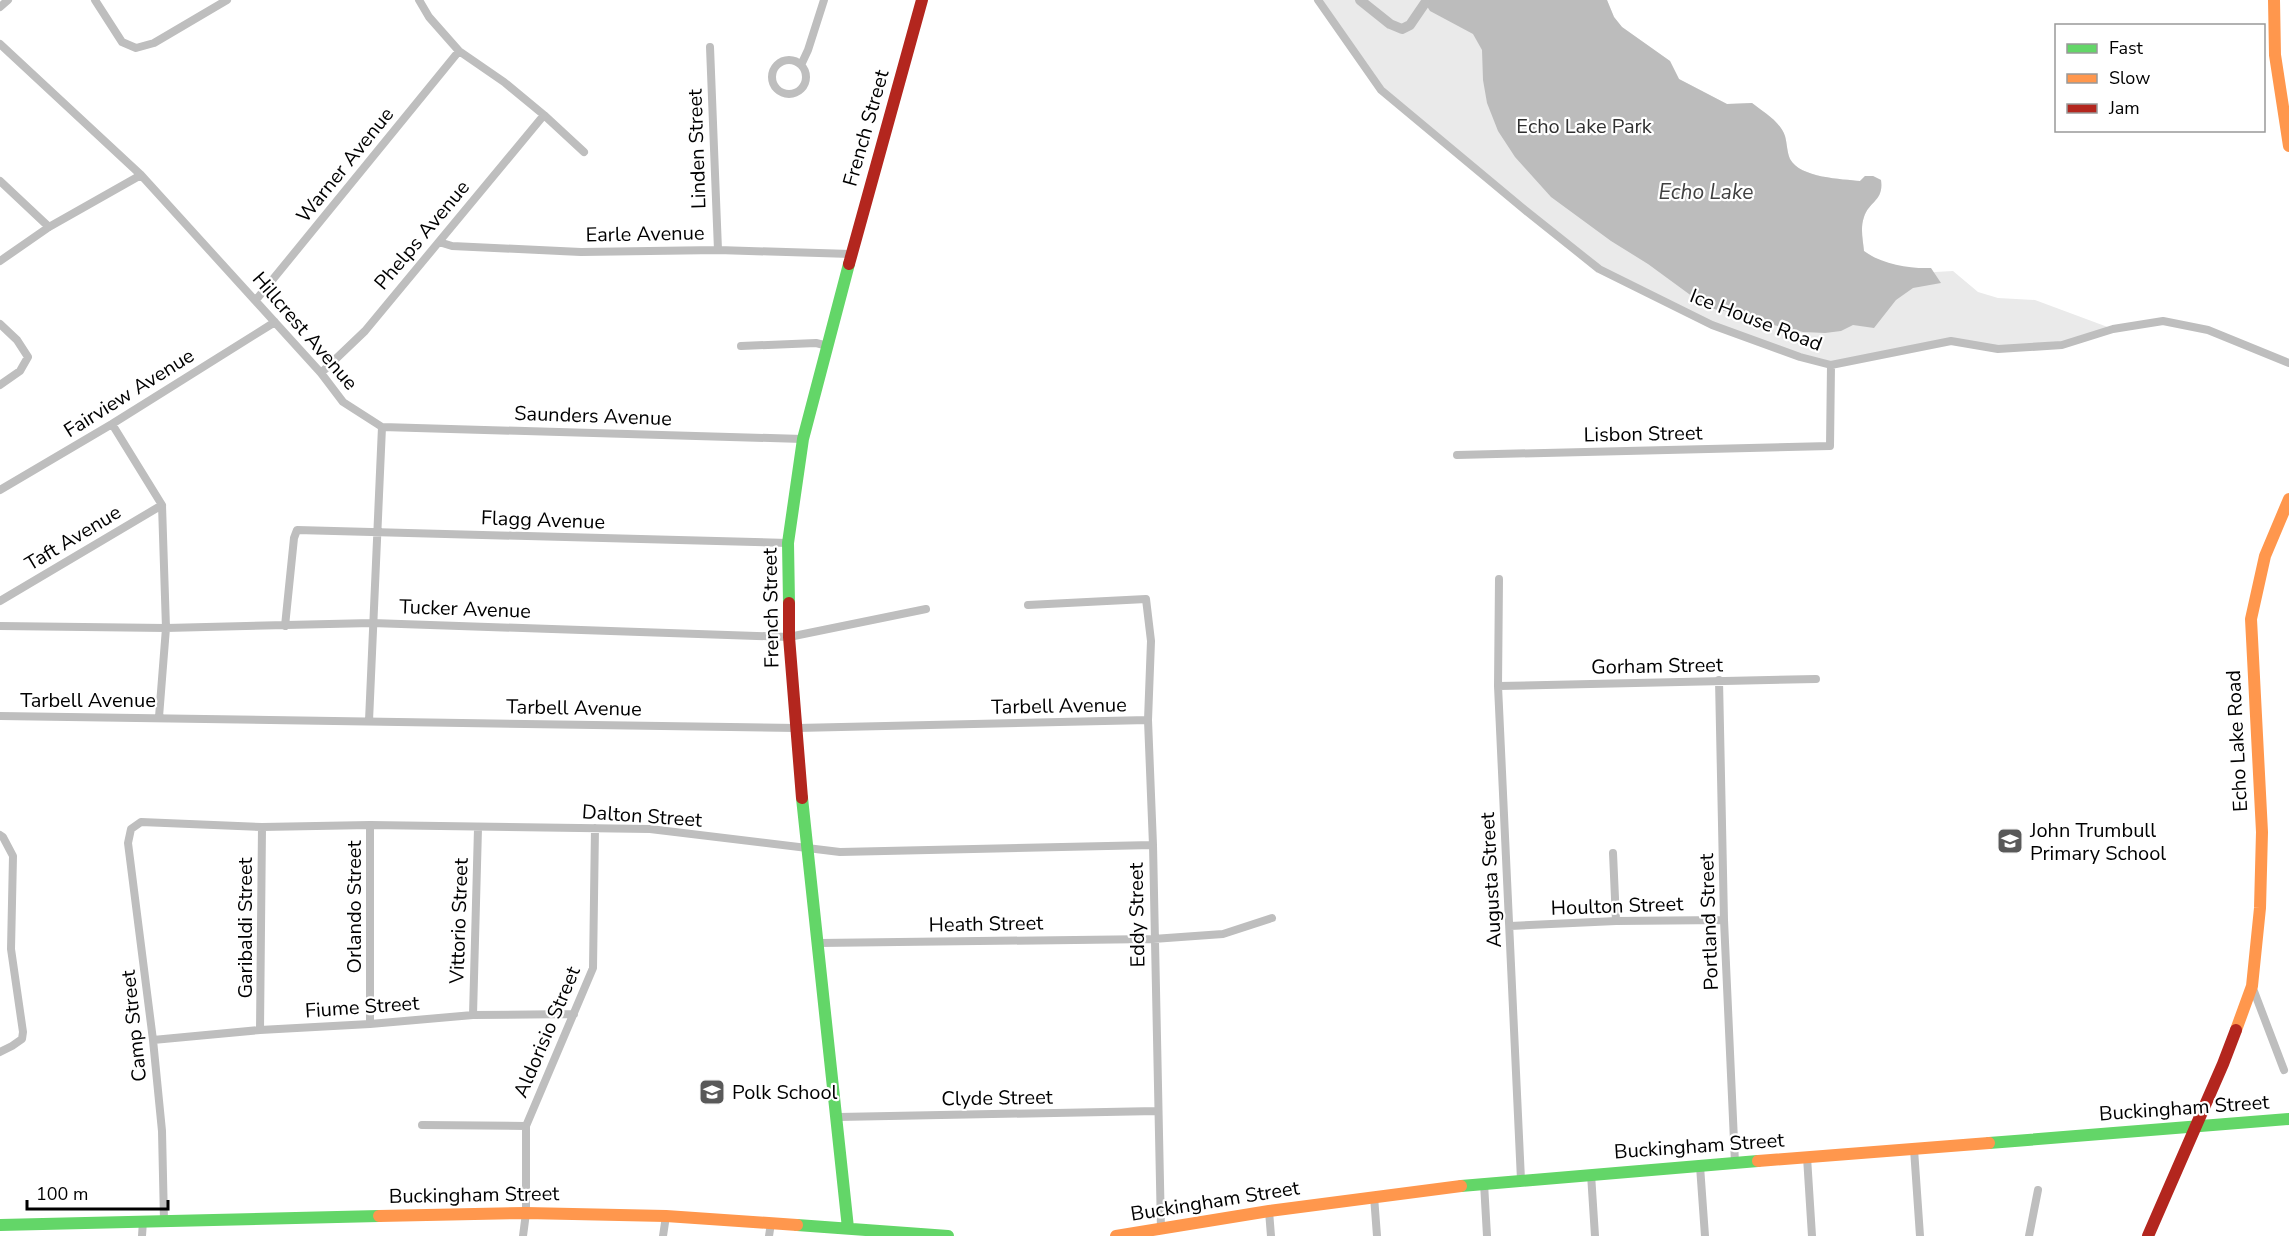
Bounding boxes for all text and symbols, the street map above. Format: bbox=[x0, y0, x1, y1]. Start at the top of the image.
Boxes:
legend bbox=[2055, 24, 2265, 132]
text: Fast bbox=[2109, 36, 2144, 60]
street label: French Street bbox=[836, 66, 896, 189]
text: Slow bbox=[2109, 66, 2150, 90]
street label: Linden Street bbox=[681, 87, 713, 210]
text: Jam bbox=[2108, 96, 2140, 120]
street label: Warner Avenue bbox=[290, 102, 400, 228]
park label: Echo Lake Park bbox=[1516, 113, 1653, 140]
street label: Phelps Avenue bbox=[368, 175, 476, 295]
water label: Echo Lake bbox=[1659, 178, 1753, 206]
street label: Earle Avenue bbox=[585, 219, 705, 249]
street label: Hillcrest Avenue bbox=[246, 266, 364, 396]
street label: Ice House Road bbox=[1686, 282, 1826, 358]
street label: Fairview Avenue bbox=[59, 342, 199, 444]
street label: Saunders Avenue bbox=[514, 400, 672, 432]
street label: Lisbon Street bbox=[1583, 419, 1704, 449]
street label: Taft Avenue bbox=[20, 499, 126, 577]
street label: Flagg Avenue bbox=[481, 504, 605, 536]
street label: French Street bbox=[756, 547, 786, 668]
street label: Tucker Avenue bbox=[399, 593, 531, 625]
street label: Gorham Street bbox=[1591, 651, 1724, 681]
street label: Echo Lake Road bbox=[2220, 669, 2254, 813]
street label: Tarbell Avenue bbox=[20, 687, 156, 714]
street label: Tarbell Avenue bbox=[991, 691, 1127, 721]
street label: Tarbell Avenue bbox=[506, 693, 642, 723]
street label: Dalton Street bbox=[581, 798, 704, 834]
street label: Augusta Street bbox=[1474, 811, 1508, 948]
place label: John Trumbull Primary School bbox=[2029, 817, 2166, 867]
school or university icon: John Trumbull Primary School bbox=[1995, 826, 2025, 856]
street label: Orlando Street bbox=[341, 840, 368, 973]
street label: Portland Street bbox=[1693, 852, 1725, 991]
street label: Garibaldi Street bbox=[232, 857, 259, 999]
street label: Vittorio Street bbox=[443, 857, 475, 985]
street label: Eddy Street bbox=[1123, 861, 1151, 968]
street label: Houlton Street bbox=[1550, 890, 1685, 922]
street label: Heath Street bbox=[929, 909, 1044, 938]
street label: Aldorisio Street bbox=[507, 961, 587, 1102]
street label: Camp Street bbox=[115, 968, 153, 1083]
street label: Fiume Street bbox=[304, 989, 421, 1024]
school or university icon: Polk School bbox=[697, 1077, 727, 1107]
place label: Polk School bbox=[732, 1079, 838, 1106]
street label: Clyde Street bbox=[941, 1084, 1054, 1112]
street label: Buckingham Street bbox=[2098, 1089, 2271, 1127]
street label: Buckingham Street bbox=[1613, 1127, 1786, 1165]
scale bar bbox=[27, 1173, 168, 1211]
street label: Buckingham Street bbox=[1129, 1174, 1302, 1228]
street label: Buckingham Street bbox=[389, 1180, 560, 1210]
text: 100 m bbox=[36, 1182, 88, 1206]

